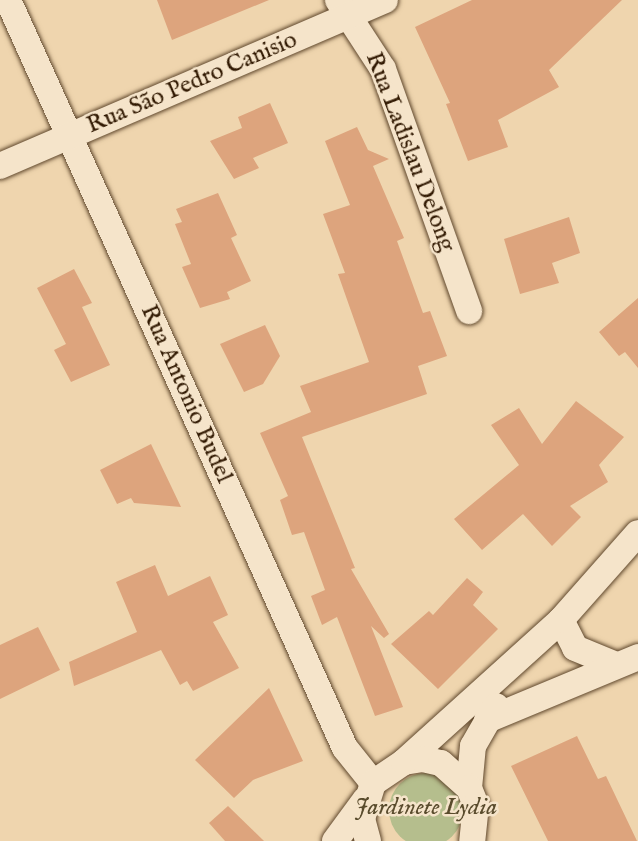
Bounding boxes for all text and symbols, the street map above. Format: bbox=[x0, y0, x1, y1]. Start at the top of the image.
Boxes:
street label: Rua São Pedro Canisio bbox=[82, 26, 302, 140]
street label: Rua Ladislau Delong bbox=[359, 48, 461, 256]
street label: Rua Antonio Budel bbox=[134, 300, 238, 488]
park label: Jardinete Lydia bbox=[355, 794, 497, 822]

